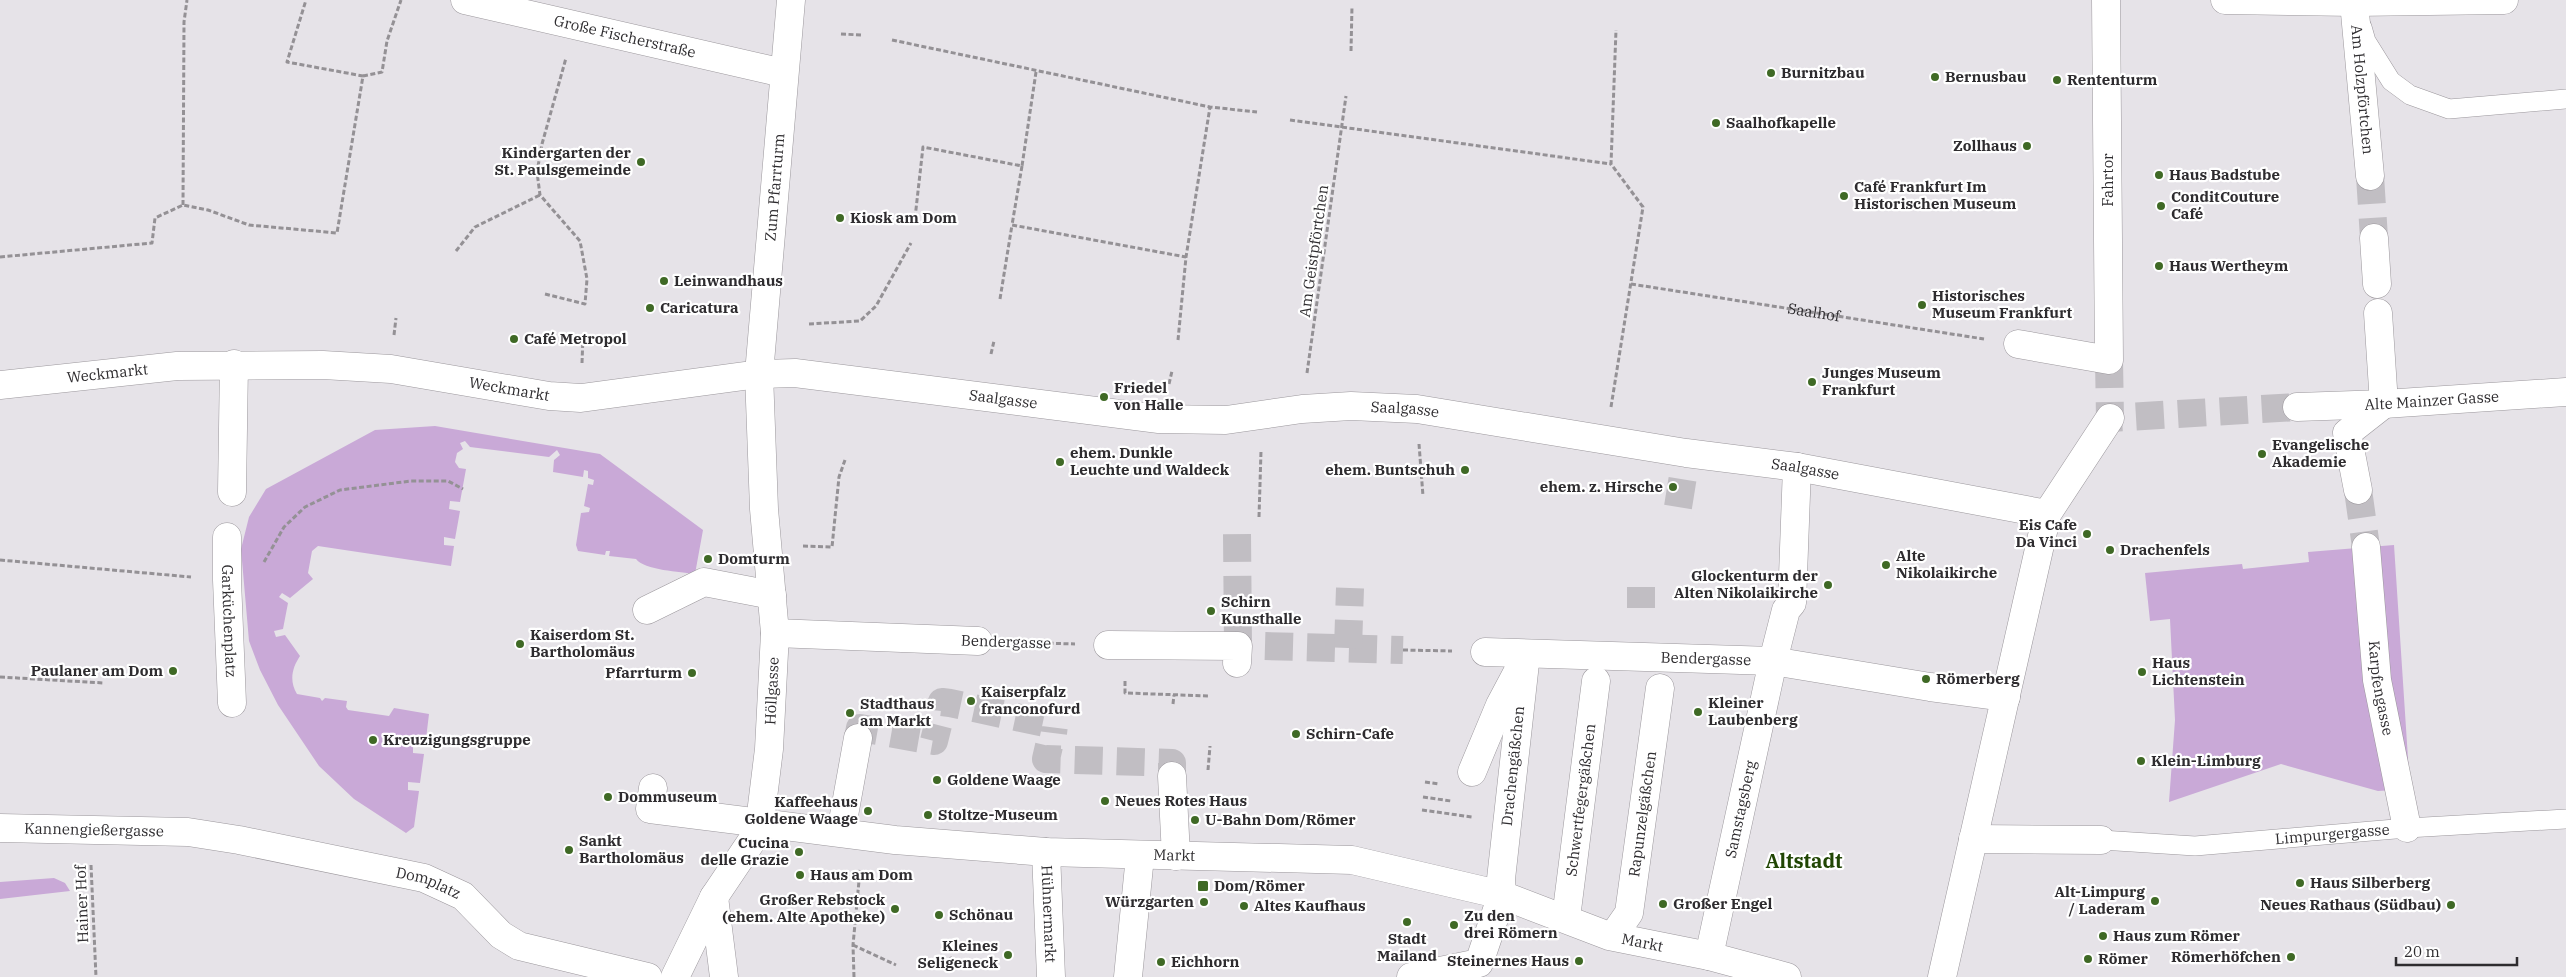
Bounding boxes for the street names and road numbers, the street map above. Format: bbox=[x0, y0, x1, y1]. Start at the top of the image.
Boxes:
street label: Große Fischerstraße bbox=[552, 11, 698, 62]
street label: Am Holzpförtchen bbox=[2347, 24, 2378, 156]
street label: Zum Pfarrturm bbox=[760, 133, 789, 242]
street label: Fahrtor bbox=[2098, 153, 2117, 207]
street label: Am Geistpförtchen bbox=[1295, 183, 1332, 318]
street label: Saalhof bbox=[1786, 299, 1842, 326]
street label: Weckmarkt bbox=[66, 359, 149, 387]
street label: Weckmarkt bbox=[467, 372, 551, 405]
street label: Saalgasse bbox=[968, 385, 1039, 413]
street label: Alte Mainzer Gasse bbox=[2364, 386, 2500, 414]
street label: Saalgasse bbox=[1370, 397, 1441, 421]
street label: Saalgasse bbox=[1770, 454, 1841, 484]
street label: Garküchenplatz bbox=[218, 564, 241, 678]
street label: Bendergasse bbox=[961, 630, 1052, 653]
street label: Karpfengasse bbox=[2365, 640, 2398, 737]
street label: Bendergasse bbox=[1660, 647, 1751, 669]
street label: Höllgasse bbox=[760, 656, 783, 726]
street label: Drachengäßchen bbox=[1497, 704, 1528, 827]
street label: Schwertfegergäßchen bbox=[1561, 722, 1600, 878]
street label: Rapunzelgäßchen bbox=[1624, 749, 1660, 878]
street label: Samstagsberg bbox=[1720, 759, 1760, 860]
street label: Kannengießergasse bbox=[24, 819, 164, 840]
street label: Limpurgergasse bbox=[2274, 820, 2390, 848]
street label: Markt bbox=[1153, 845, 1196, 865]
street label: Domplatz bbox=[394, 862, 464, 903]
street label: Hainer Hof bbox=[71, 864, 92, 943]
street label: Hühnermarkt bbox=[1038, 865, 1060, 963]
street label: Markt bbox=[1620, 929, 1665, 956]

